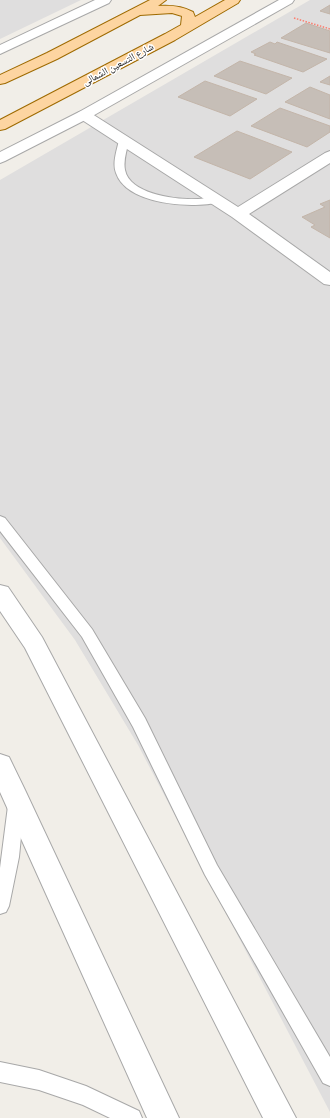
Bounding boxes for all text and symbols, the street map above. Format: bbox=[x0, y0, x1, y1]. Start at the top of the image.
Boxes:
street label: شارع التسعين الشمالى bbox=[81, 40, 156, 88]

